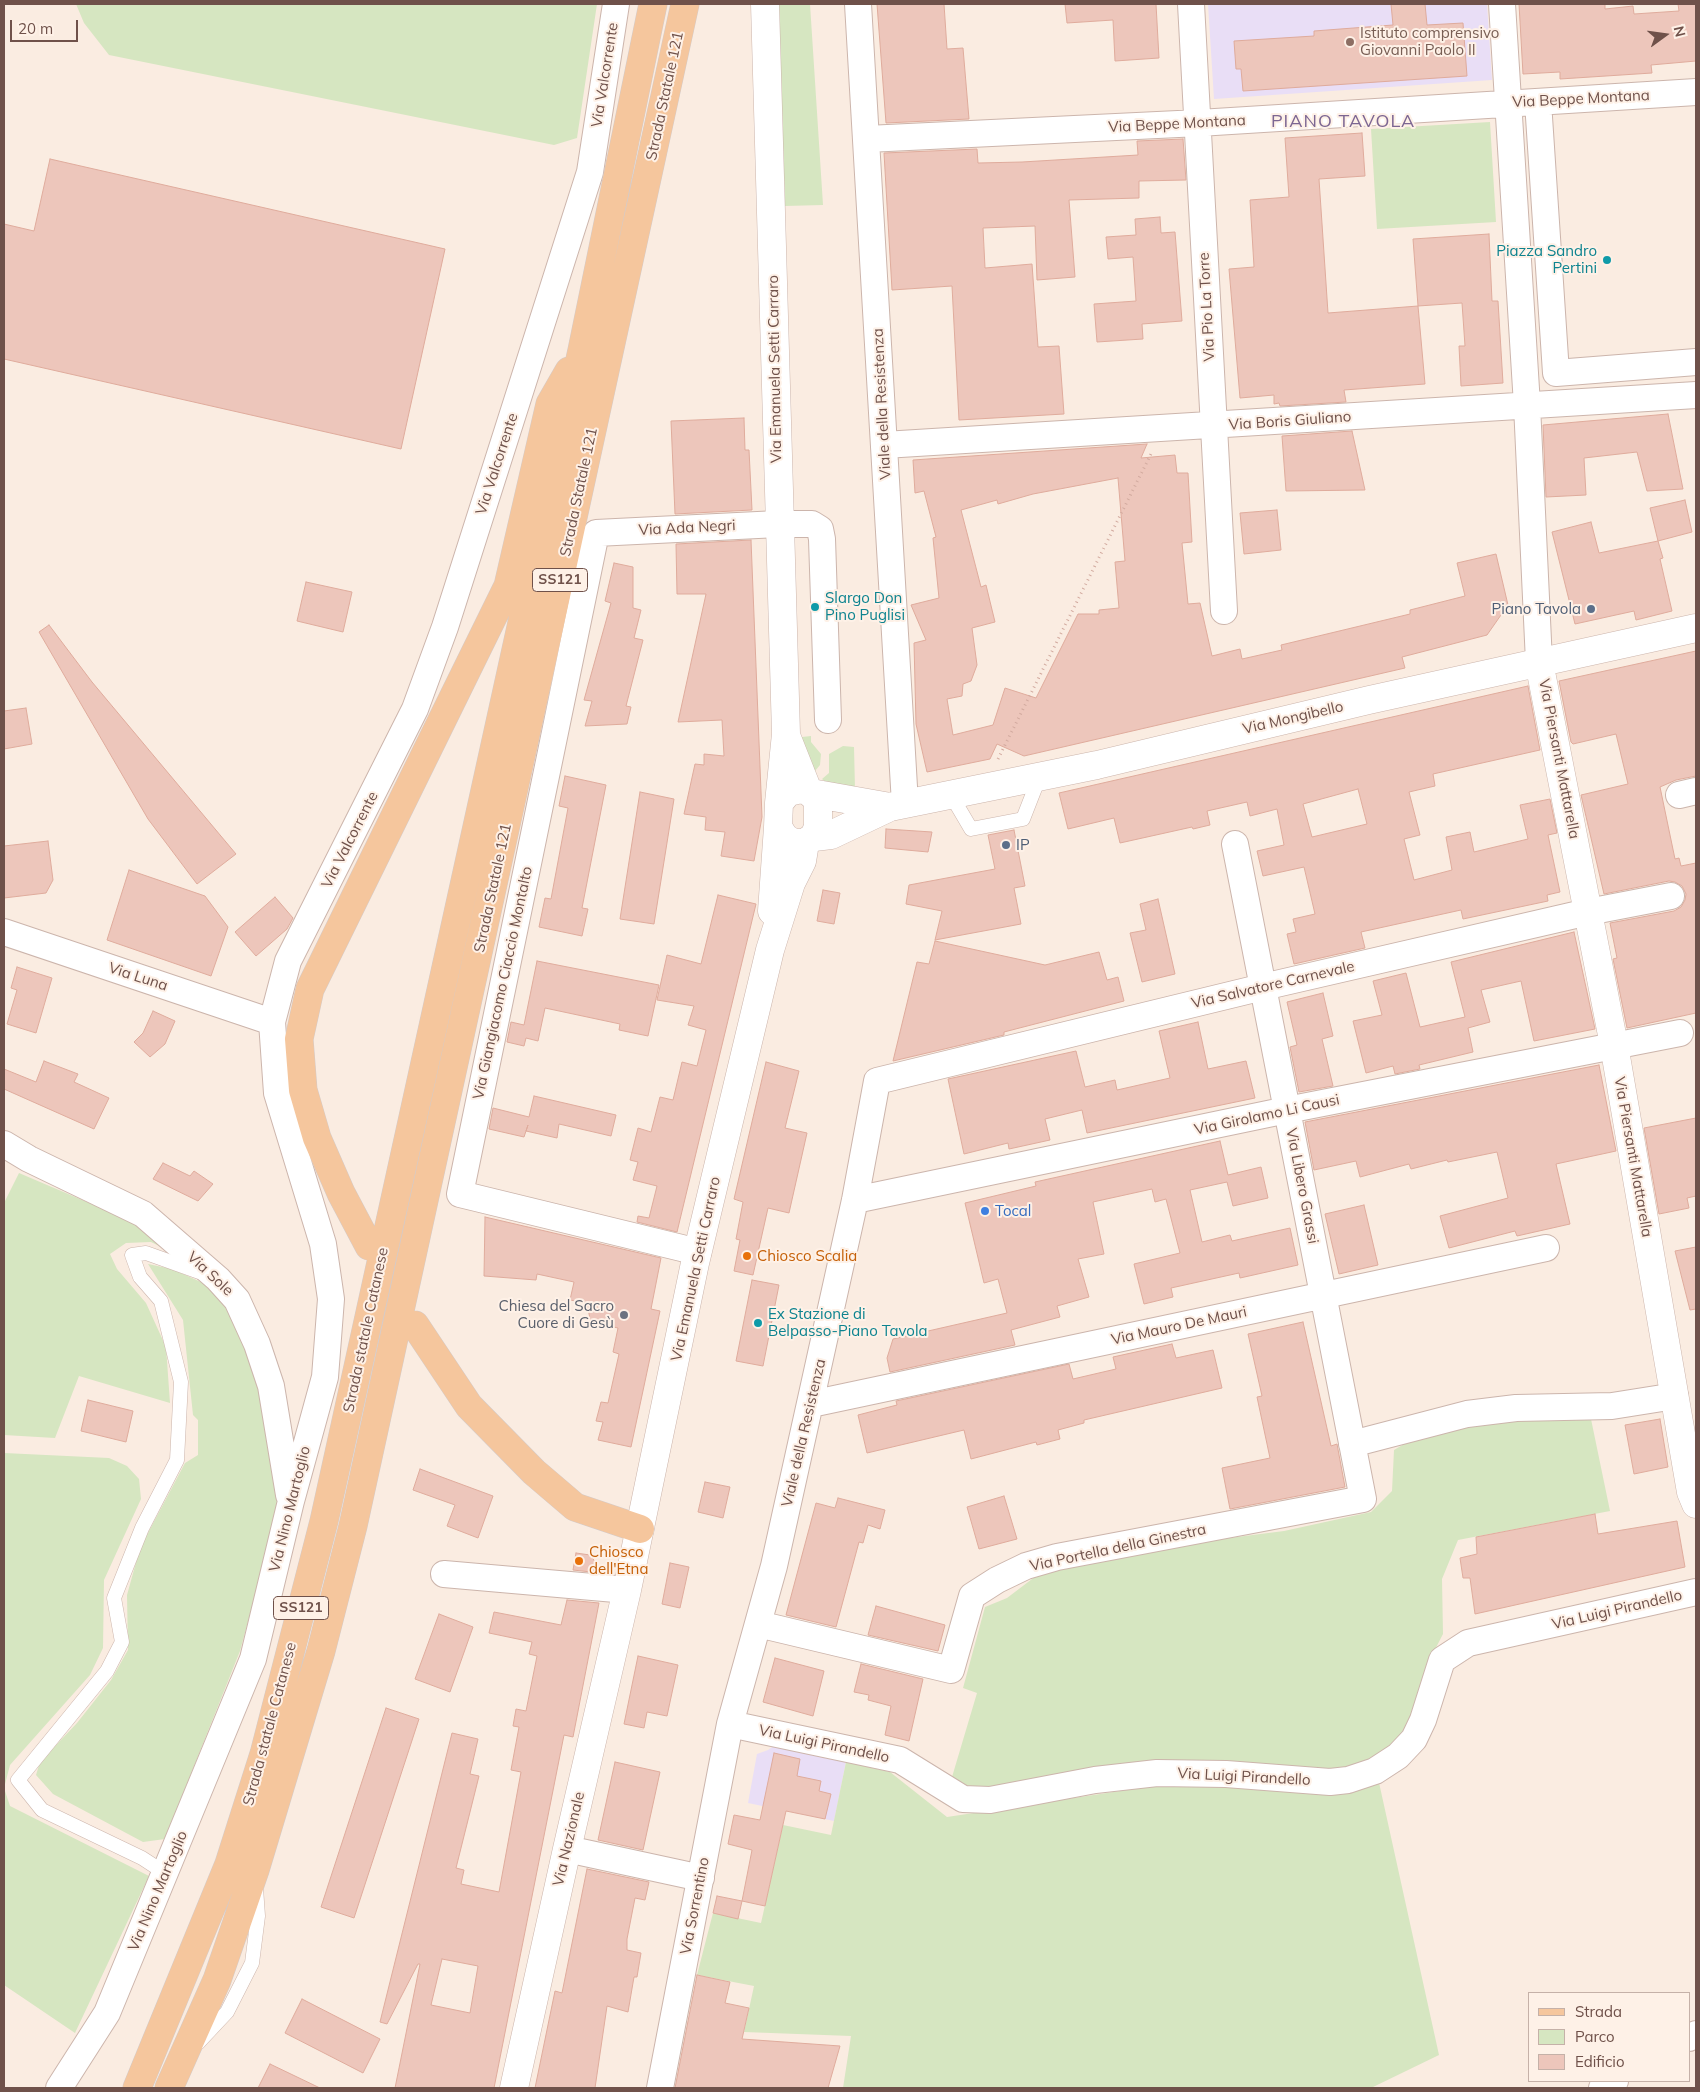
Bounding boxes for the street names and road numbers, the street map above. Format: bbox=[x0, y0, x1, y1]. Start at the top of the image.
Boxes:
street label: Via Valcorrente bbox=[588, 21, 622, 129]
street label: Strada Statale 121 bbox=[643, 30, 687, 162]
street label: Via Beppe Montana bbox=[1512, 86, 1650, 112]
street label: Via Beppe Montana bbox=[1108, 111, 1246, 137]
street label: Via Pio La Torre bbox=[1195, 252, 1219, 362]
street label: Via Emanuela Setti Carraro bbox=[764, 275, 786, 463]
street label: Viale della Resistenza bbox=[869, 328, 895, 480]
street label: Via Boris Giuliano bbox=[1228, 408, 1352, 434]
street label: Via Valcorrente bbox=[472, 411, 522, 517]
street label: Strada Statale 121 bbox=[557, 426, 601, 558]
street label: Via Ada Negri bbox=[638, 516, 736, 540]
road number: SS121 bbox=[532, 568, 588, 592]
street label: Via Piersanti Mattarella bbox=[1535, 677, 1583, 841]
street label: Via Mongibello bbox=[1241, 698, 1345, 738]
street label: Via Valcorrente bbox=[318, 789, 382, 891]
street label: Strada Statale 121 bbox=[471, 822, 515, 954]
street label: Via Giangiacomo Ciaccio Montalto bbox=[469, 865, 537, 1101]
street label: Via Salvatore Carnevale bbox=[1190, 957, 1356, 1013]
street label: Via Luna bbox=[106, 959, 170, 995]
street label: Via Piersanti Mattarella bbox=[1610, 1075, 1656, 1239]
street label: Via Girolamo Li Causi bbox=[1193, 1091, 1341, 1139]
street label: Via Libero Grassi bbox=[1282, 1127, 1322, 1245]
street label: Via Emanuela Setti Carraro bbox=[668, 1175, 724, 1363]
street label: Strada statale Catanese bbox=[340, 1246, 392, 1414]
street label: Via Sole bbox=[183, 1248, 237, 1300]
street label: Via Mauro De Mauri bbox=[1110, 1303, 1248, 1349]
street label: Viale della Resistenza bbox=[778, 1357, 830, 1509]
street label: Via Nino Martoglio bbox=[266, 1444, 314, 1574]
street label: Via Portella della Ginestra bbox=[1028, 1520, 1208, 1576]
street label: Via Luigi Pirandello bbox=[1550, 1586, 1684, 1634]
road number: SS121 bbox=[274, 1596, 328, 1620]
street label: Strada statale Catanese bbox=[240, 1640, 300, 1808]
street label: Via Luigi Pirandello bbox=[757, 1721, 891, 1767]
street label: Via Luigi Pirandello bbox=[1177, 1765, 1311, 1789]
street label: Via Nazionale bbox=[549, 1790, 589, 1888]
street label: Via Nino Martoglio bbox=[124, 1828, 192, 1954]
street label: Via Sorrentino bbox=[677, 1856, 713, 1956]

